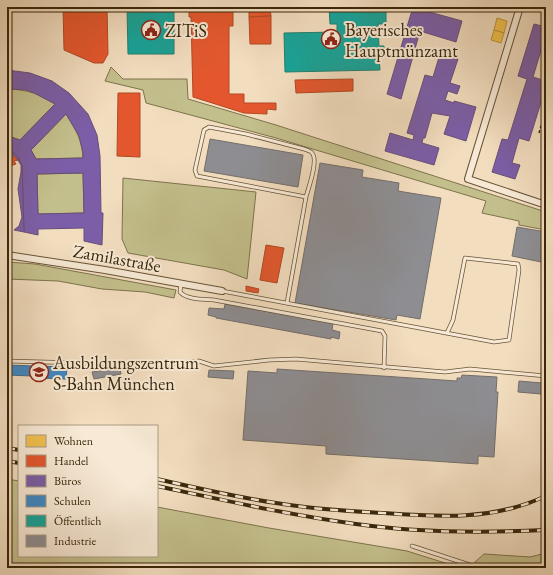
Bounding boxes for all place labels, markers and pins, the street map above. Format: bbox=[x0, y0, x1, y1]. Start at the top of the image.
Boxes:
place label: Bayerisches Hauptmünzamt bbox=[345, 18, 458, 62]
public building icon: ZITiS bbox=[140, 19, 162, 41]
place label: ZITiS bbox=[165, 19, 207, 42]
public building icon: Bayerisches Hauptmünzamt bbox=[320, 28, 342, 50]
place label: Ausbildungszentrum S-Bahn München bbox=[52, 351, 199, 395]
school or university icon: Ausbildungszentrum S-Bahn München bbox=[28, 361, 50, 383]

